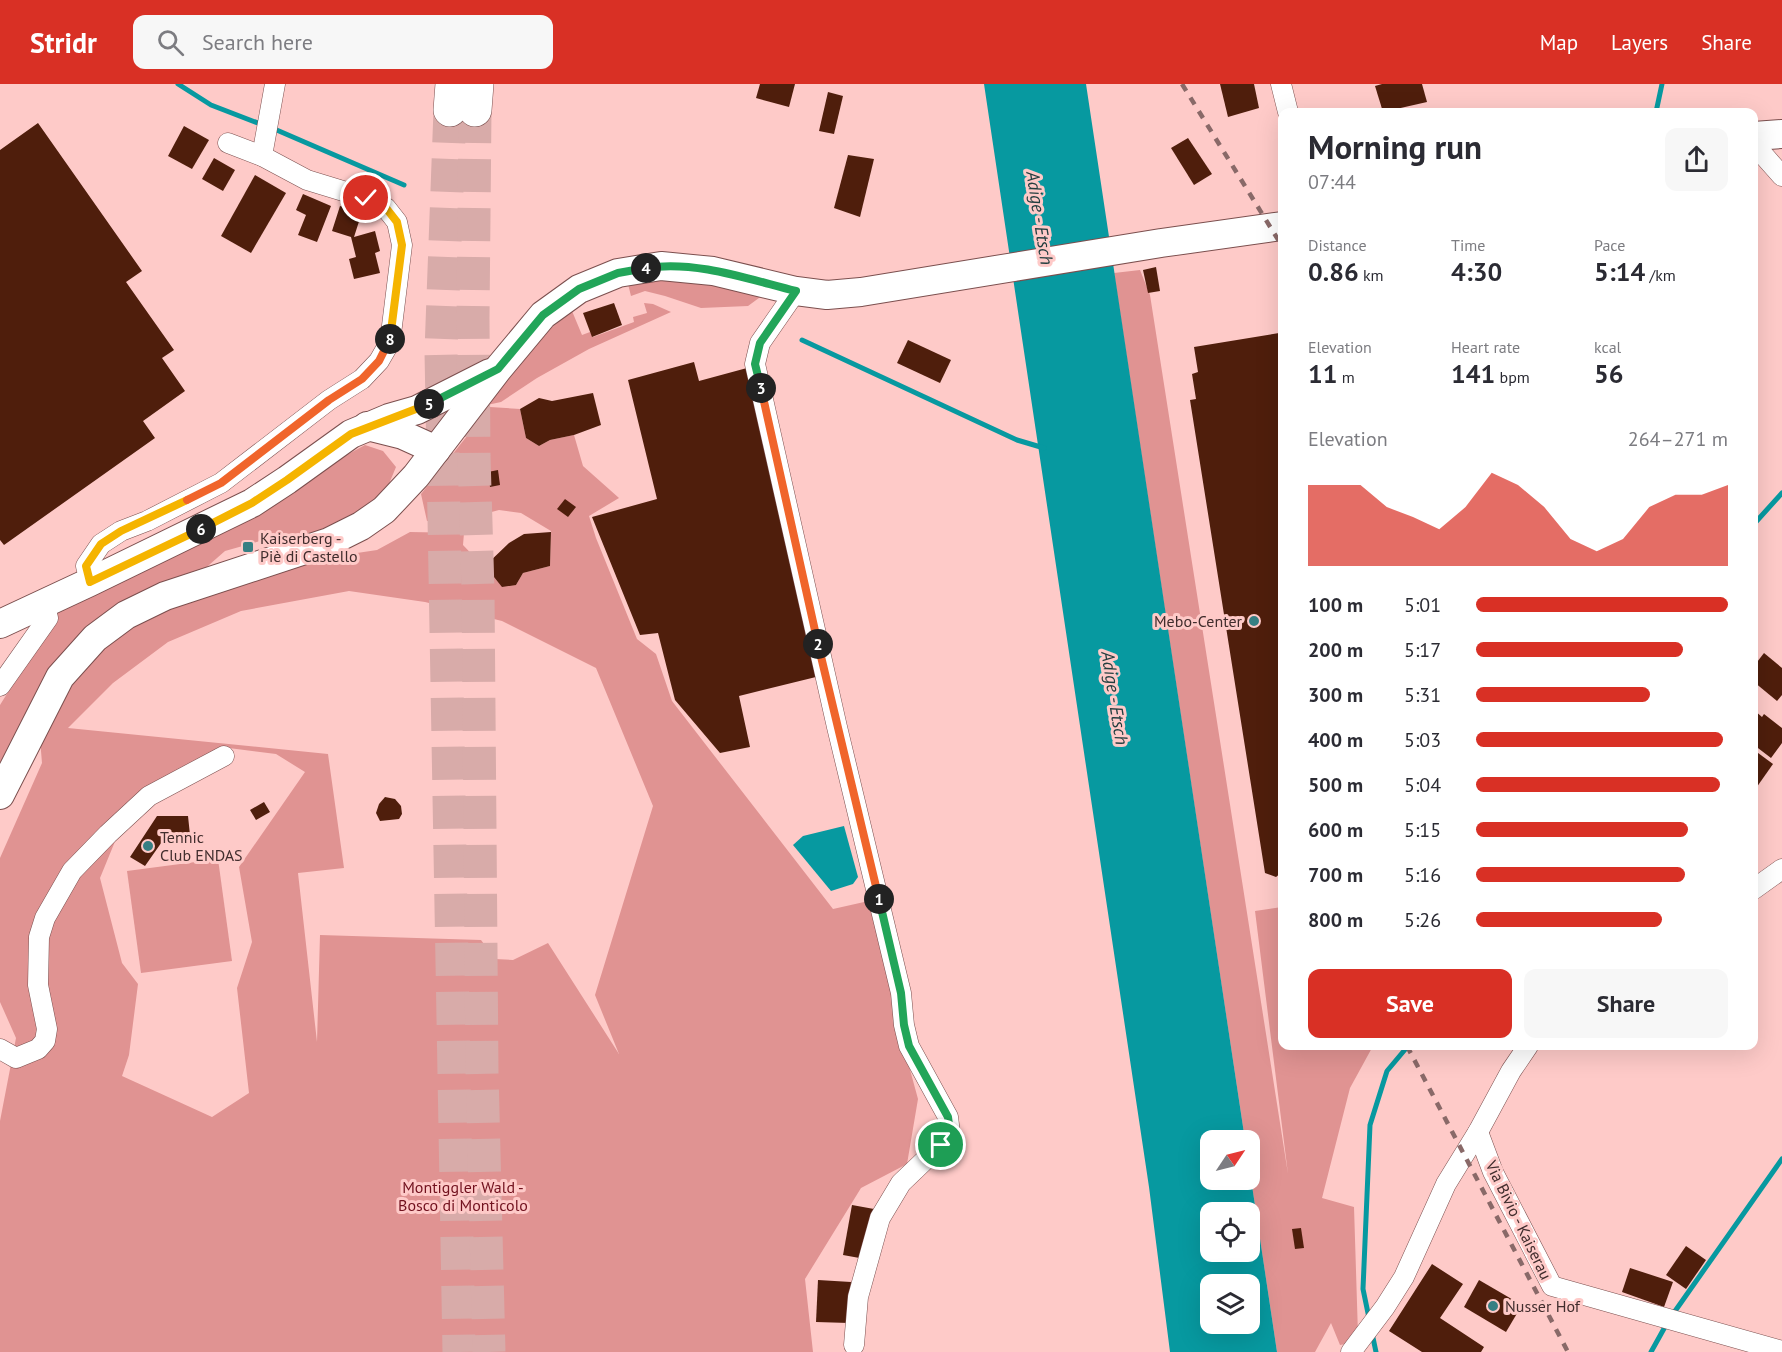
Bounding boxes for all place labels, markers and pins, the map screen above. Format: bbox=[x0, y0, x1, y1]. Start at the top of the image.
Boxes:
pin bbox=[340, 172, 391, 223]
pin: 4 bbox=[631, 253, 661, 283]
pin: 8 bbox=[375, 324, 405, 354]
pin: 3 bbox=[746, 373, 776, 403]
pin: 5 bbox=[414, 389, 444, 419]
pin: 6 bbox=[186, 514, 216, 544]
place label: Kaiserberg - Piè di Castello bbox=[260, 528, 358, 566]
marker: Kaiserberg - Piè di Castello bbox=[241, 540, 255, 554]
place label: Mebo-Center bbox=[1154, 611, 1243, 631]
marker: Mebo-Center bbox=[1247, 614, 1261, 628]
pin: 2 bbox=[803, 629, 833, 659]
place label: Tennic Club ENDAS bbox=[160, 827, 243, 865]
marker: Tennic Club ENDAS bbox=[141, 839, 155, 853]
pin: 1 bbox=[864, 884, 894, 914]
pin bbox=[915, 1119, 966, 1170]
place label: Nusser Hof bbox=[1505, 1296, 1581, 1316]
marker: Nusser Hof bbox=[1486, 1299, 1500, 1313]

